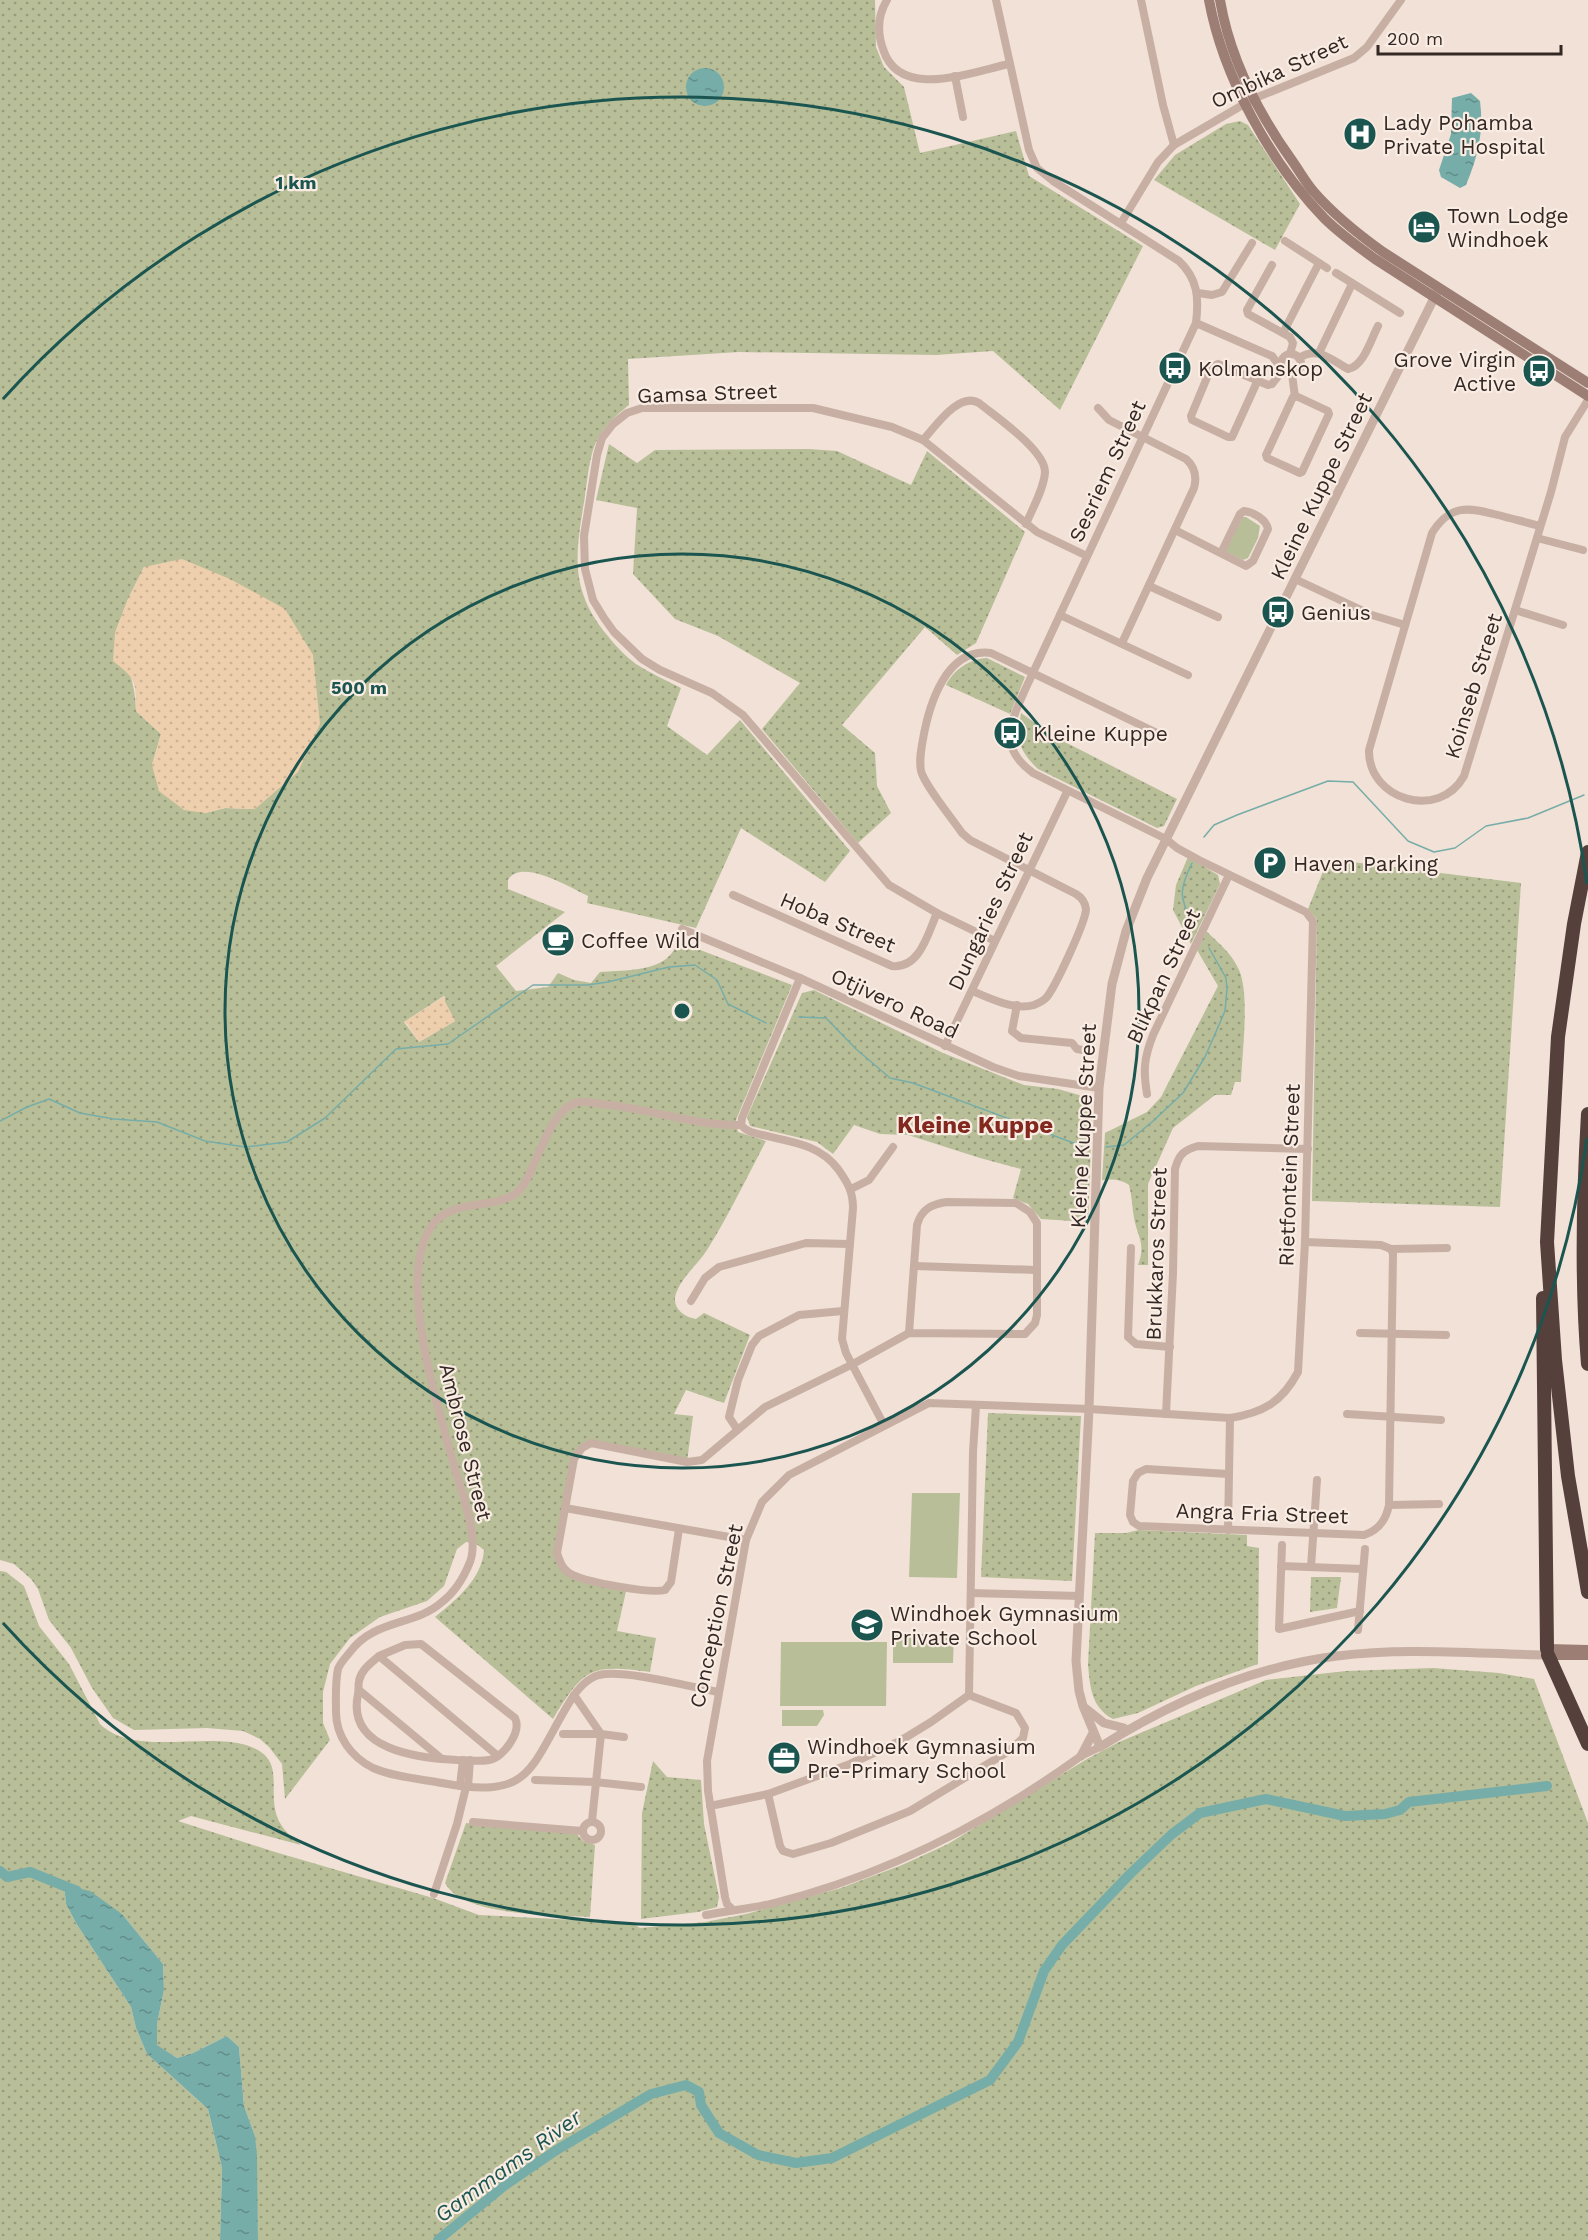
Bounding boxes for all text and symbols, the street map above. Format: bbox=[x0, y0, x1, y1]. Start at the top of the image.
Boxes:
scale bar bbox=[1378, 18, 1561, 56]
street label: Ombika Street bbox=[1207, 28, 1351, 114]
text: 200 m bbox=[1387, 28, 1443, 49]
place label: Lady Pohamba Private Hospital bbox=[1383, 110, 1546, 159]
hospital icon: Lady Pohamba Private Hospital bbox=[1342, 116, 1378, 152]
text: 1 km bbox=[275, 172, 317, 193]
place label: Town Lodge Windhoek bbox=[1447, 203, 1569, 252]
hotel icon: Town Lodge Windhoek bbox=[1406, 209, 1442, 245]
place label: Grove Virgin Active bbox=[1393, 347, 1516, 396]
bus stop icon: Kolmanskop bbox=[1157, 350, 1193, 386]
bus stop icon: Grove Virgin Active bbox=[1521, 353, 1557, 389]
place label: Kolmanskop bbox=[1198, 356, 1323, 381]
street label: Gamsa Street bbox=[637, 378, 778, 408]
street label: Kleine Kuppe Street bbox=[1265, 388, 1377, 584]
street label: Sesriem Street bbox=[1063, 396, 1151, 546]
bus stop icon: Genius bbox=[1260, 594, 1296, 630]
place label: Genius bbox=[1301, 600, 1371, 625]
street label: Koinseb Street bbox=[1439, 610, 1507, 762]
text: 500 m bbox=[331, 677, 387, 698]
bus stop icon: Kleine Kuppe bbox=[992, 715, 1028, 751]
place label: Kleine Kuppe bbox=[1033, 721, 1168, 746]
street label: Dungaries Street bbox=[942, 828, 1038, 994]
parking icon: Haven Parking bbox=[1252, 845, 1288, 881]
place label: Haven Parking bbox=[1293, 851, 1439, 876]
street label: Hoba Street bbox=[777, 887, 900, 958]
street label: Blikpan Street bbox=[1121, 904, 1205, 1047]
cafe icon: Coffee Wild bbox=[540, 922, 576, 958]
place label: Coffee Wild bbox=[581, 928, 700, 953]
street label: Otjivero Road bbox=[827, 963, 963, 1043]
centre of rings bbox=[672, 1001, 692, 1021]
street label: Kleine Kuppe Street bbox=[1065, 1023, 1101, 1229]
street label: Rietfontein Street bbox=[1273, 1083, 1305, 1267]
district label: Kleine Kuppe bbox=[897, 1111, 1053, 1139]
street label: Brukkaros Street bbox=[1140, 1167, 1172, 1341]
street label: Ambrose Street bbox=[434, 1361, 498, 1524]
street label: Angra Fria Street bbox=[1175, 1497, 1349, 1529]
street label: Conception Street bbox=[684, 1522, 748, 1710]
place label: Windhoek Gymnasium Private School bbox=[890, 1601, 1119, 1650]
school or university icon: Windhoek Gymnasium Private School bbox=[849, 1607, 885, 1643]
place label: Windhoek Gymnasium Pre-Primary School bbox=[807, 1734, 1036, 1783]
office icon: Windhoek Gymnasium Pre-Primary School bbox=[766, 1740, 802, 1776]
water label: Gammams River bbox=[430, 2104, 587, 2227]

